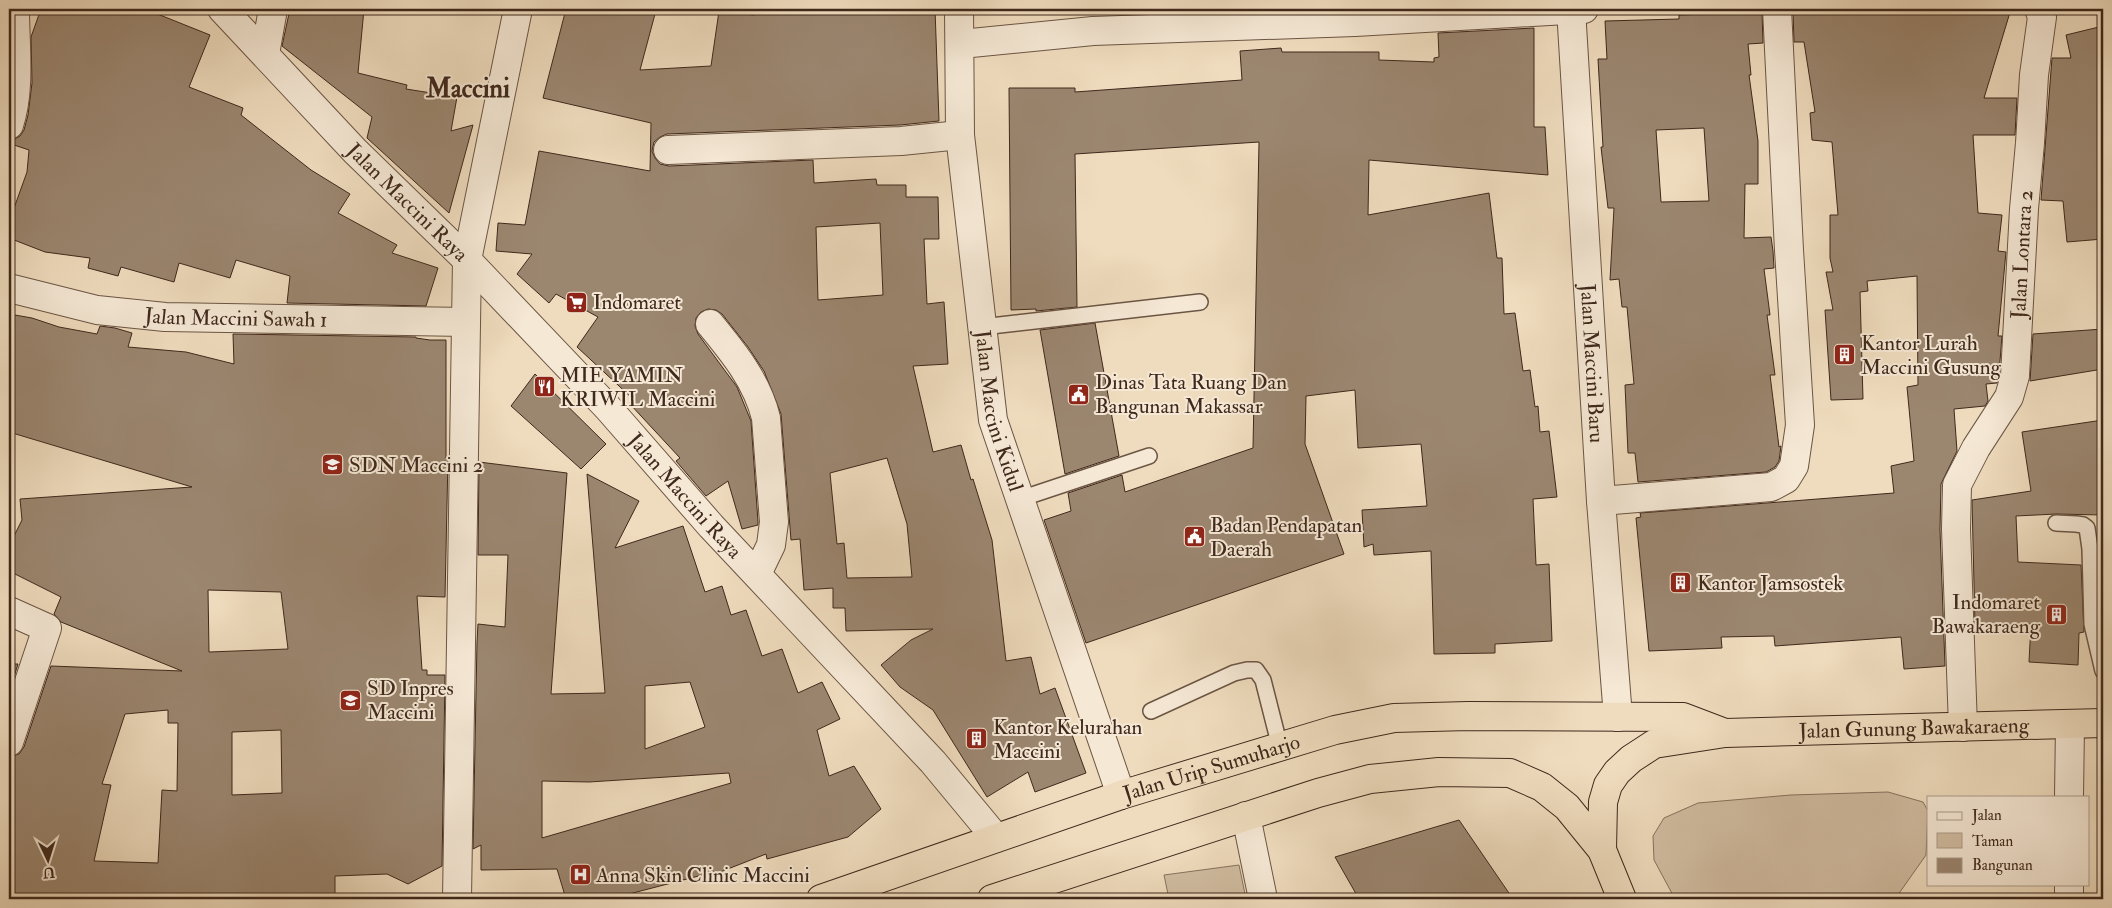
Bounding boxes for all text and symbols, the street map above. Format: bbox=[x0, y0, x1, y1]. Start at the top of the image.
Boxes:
district label: Maccini bbox=[425, 73, 510, 105]
street label: Jalan Maccini Raya bbox=[340, 137, 474, 268]
street label: Jalan Lontara 2 bbox=[2005, 189, 2040, 321]
street label: Jalan Maccini Baru bbox=[1574, 282, 1610, 444]
place label: Indomaret bbox=[593, 289, 681, 316]
supermarket icon: Indomaret bbox=[565, 290, 589, 314]
street label: Jalan Maccini Sawah 1 bbox=[142, 302, 327, 334]
street label: Jalan Maccini Kidul bbox=[969, 328, 1030, 496]
place label: Kantor Lurah Maccini Gusung bbox=[1861, 330, 2002, 381]
building icon: Kantor Lurah Maccini Gusung bbox=[1833, 343, 1857, 367]
place label: MIE YAMIN KRIWIL Maccini bbox=[560, 362, 716, 413]
place label: Dinas Tata Ruang Dan Bangunan Makassar bbox=[1095, 369, 1287, 420]
restaurant icon: MIE YAMIN KRIWIL Maccini bbox=[532, 375, 556, 399]
public building icon: Dinas Tata Ruang Dan Bangunan Makassar bbox=[1067, 382, 1091, 406]
street label: Jalan Maccini Raya bbox=[621, 427, 748, 565]
place label: SDN Maccini 2 bbox=[349, 452, 483, 479]
school or university icon: SDN Maccini 2 bbox=[321, 453, 345, 477]
place label: Badan Pendapatan Daerah bbox=[1210, 512, 1363, 563]
public building icon: Badan Pendapatan Daerah bbox=[1182, 525, 1206, 549]
place label: Kantor Jamsostek bbox=[1697, 570, 1843, 597]
building icon: Kantor Jamsostek bbox=[1669, 571, 1693, 595]
place label: Indomaret Bawakaraeng bbox=[1931, 589, 2041, 640]
building icon: Indomaret Bawakaraeng bbox=[2044, 602, 2068, 626]
place label: SD Inpres Maccini bbox=[367, 675, 454, 726]
school or university icon: SD Inpres Maccini bbox=[339, 688, 363, 712]
street label: Jalan Gunung Bawakaraeng bbox=[1798, 712, 2030, 745]
place label: Kantor Kelurahan Maccini bbox=[993, 714, 1143, 765]
building icon: Kantor Kelurahan Maccini bbox=[965, 727, 989, 751]
street label: Jalan Urip Sumuharjo bbox=[1119, 728, 1303, 808]
legend bbox=[1927, 796, 2090, 886]
text: Jalan bbox=[1971, 806, 2002, 826]
text: Taman bbox=[1972, 832, 2013, 851]
north arrow bbox=[22, 836, 72, 886]
text: Bangunan bbox=[1972, 856, 2033, 875]
place label: Anna Skin Clinic Maccini bbox=[595, 862, 810, 889]
hospital icon: Anna Skin Clinic Maccini bbox=[568, 863, 592, 887]
text: U bbox=[42, 864, 55, 881]

